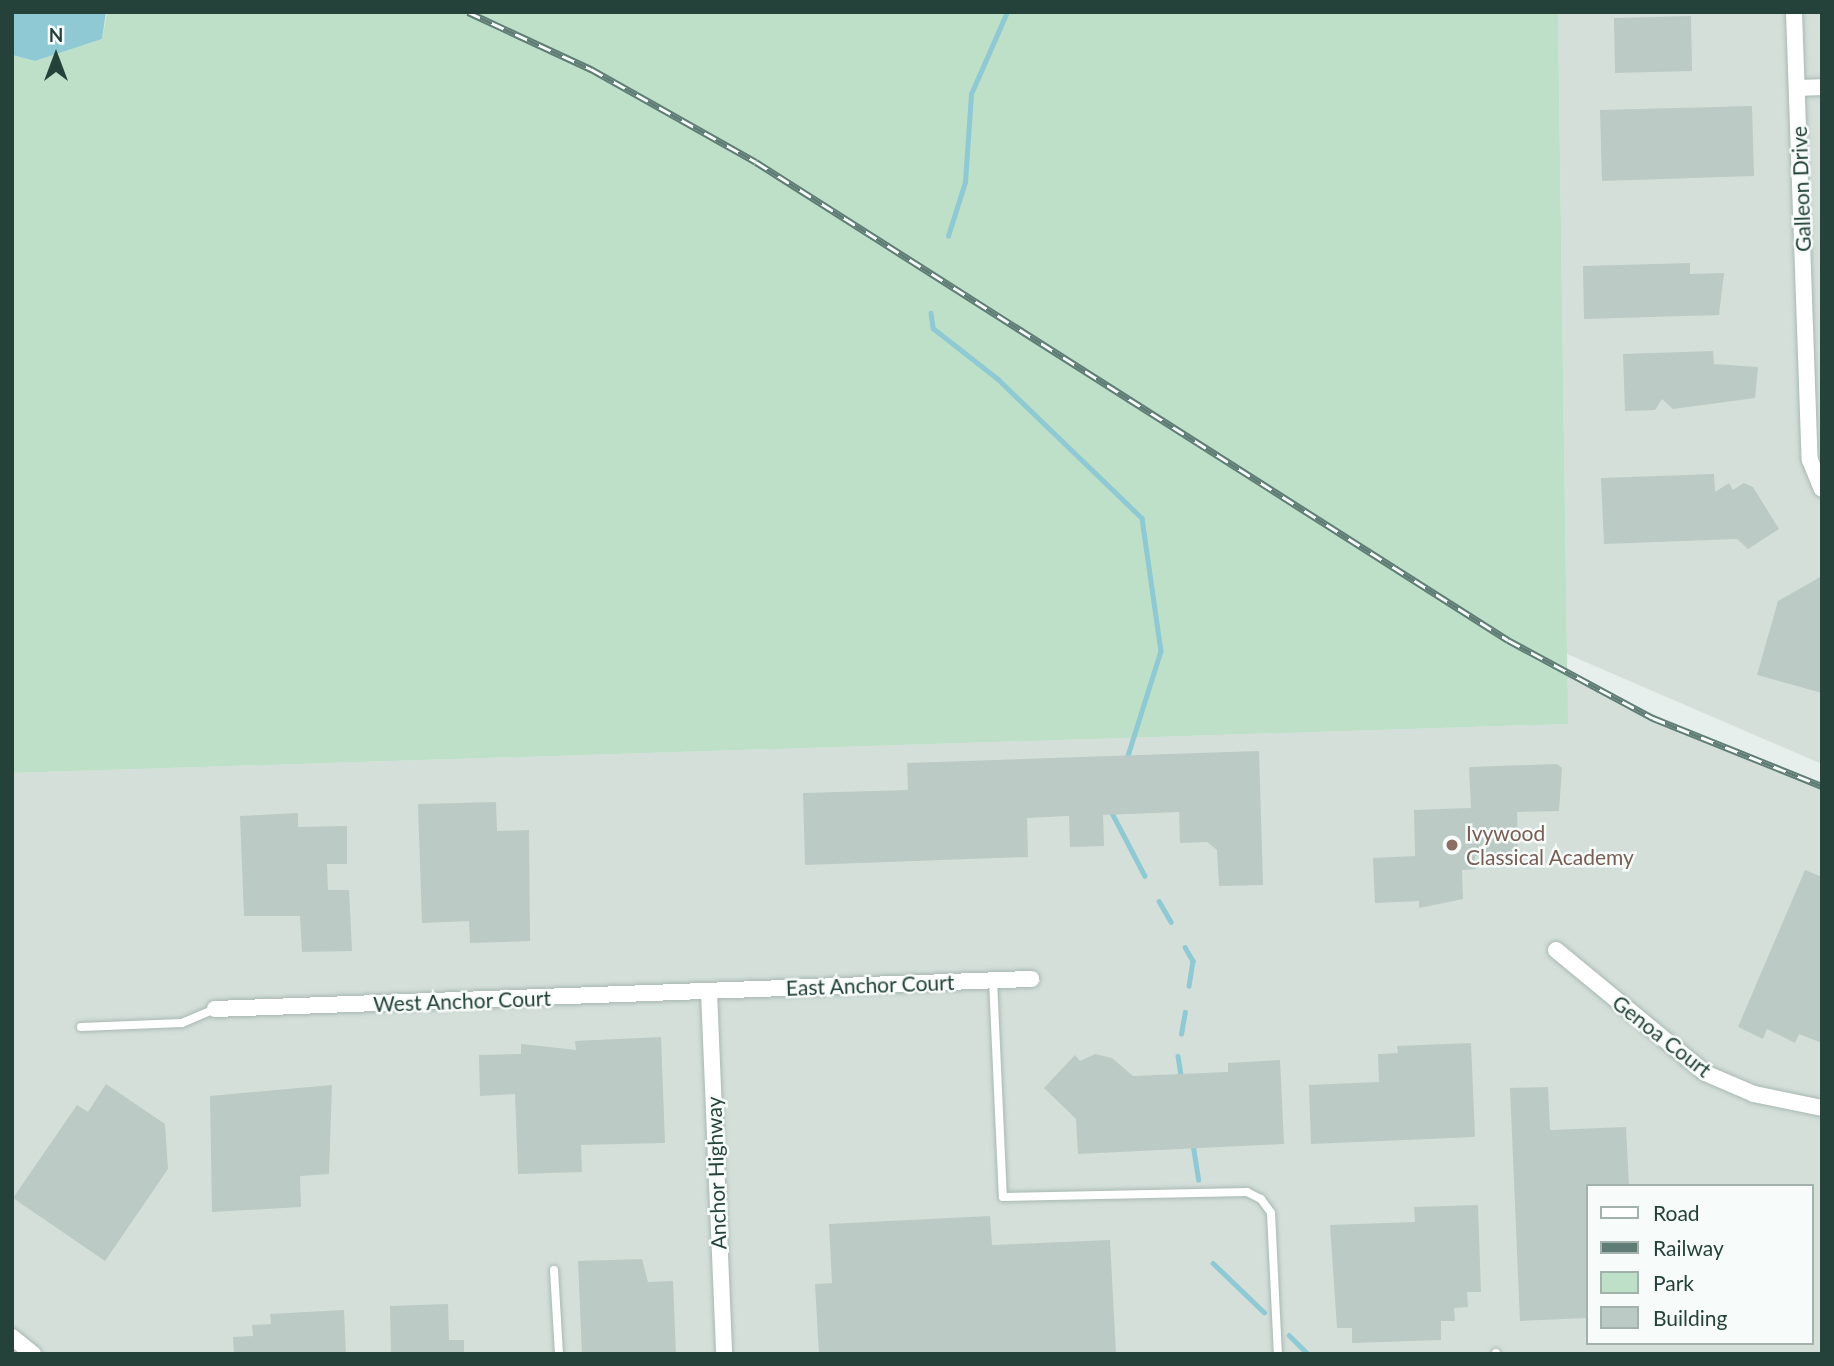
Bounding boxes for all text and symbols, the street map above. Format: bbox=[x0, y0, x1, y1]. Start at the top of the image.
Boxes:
north arrow bbox=[21, 21, 91, 91]
text: N bbox=[49, 23, 63, 46]
street label: Galleon Drive bbox=[1786, 126, 1816, 252]
place label: Ivywood Classical Academy bbox=[1466, 820, 1635, 870]
marker: Ivywood Classical Academy bbox=[1444, 837, 1460, 853]
street label: East Anchor Court bbox=[785, 969, 955, 1001]
street label: West Anchor Court bbox=[372, 985, 552, 1017]
street label: Genoa Court bbox=[1608, 990, 1716, 1082]
street label: Anchor Highway bbox=[701, 1096, 731, 1250]
legend bbox=[1586, 1184, 1813, 1345]
text: Road bbox=[1653, 1200, 1700, 1225]
text: Railway bbox=[1653, 1235, 1724, 1260]
text: Park bbox=[1653, 1270, 1694, 1295]
text: Building bbox=[1653, 1305, 1728, 1330]

